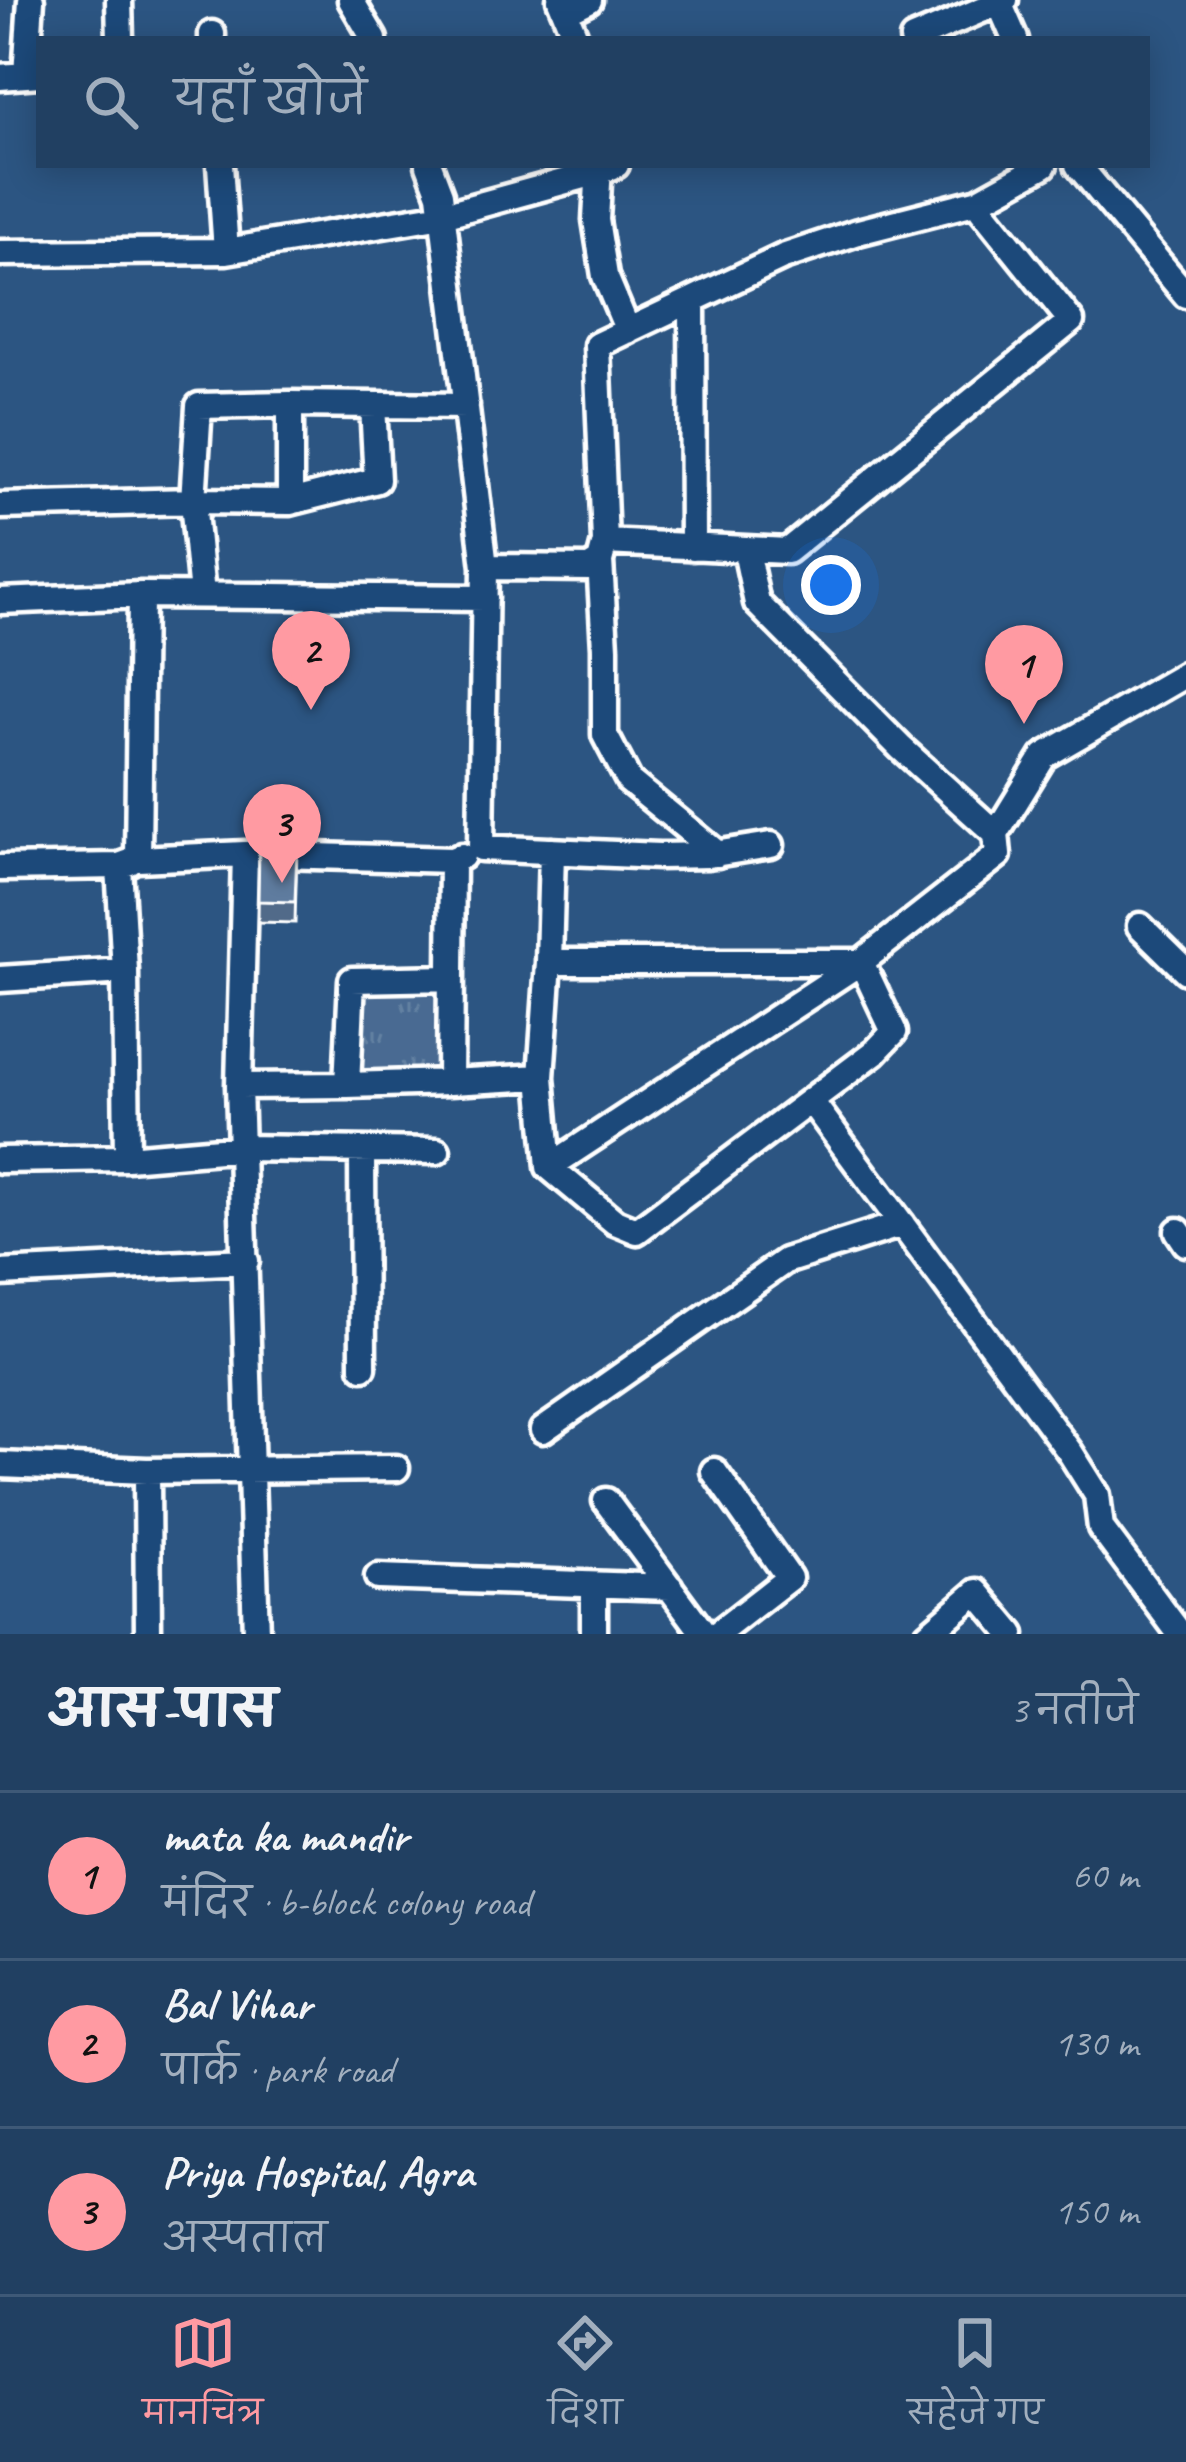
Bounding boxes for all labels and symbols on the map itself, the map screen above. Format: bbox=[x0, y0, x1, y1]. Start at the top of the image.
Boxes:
your location bbox=[801, 555, 861, 615]
pin: 2 bbox=[272, 611, 350, 710]
pin: 1 bbox=[985, 625, 1063, 724]
pin: 3 bbox=[243, 784, 321, 883]

